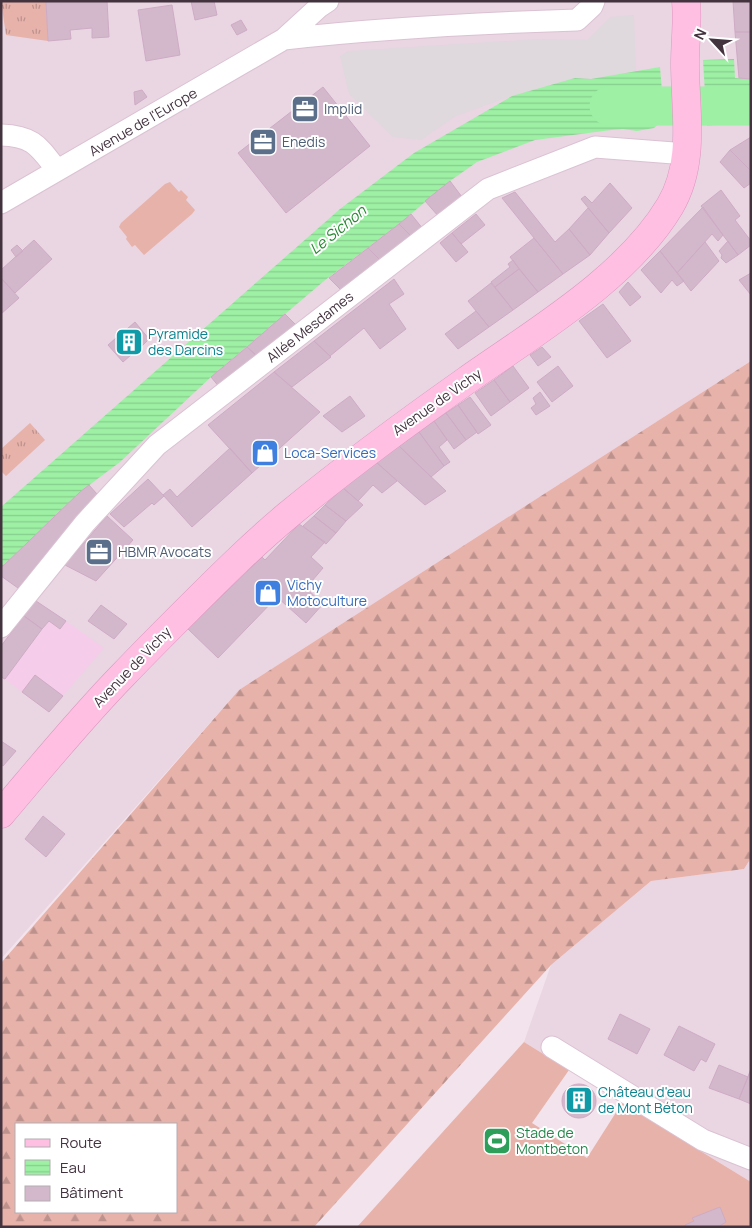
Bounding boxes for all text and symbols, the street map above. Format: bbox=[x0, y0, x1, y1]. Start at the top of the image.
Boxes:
north arrow bbox=[687, 15, 737, 65]
text: N bbox=[689, 25, 711, 43]
street label: Avenue de l'Europe bbox=[85, 83, 200, 160]
office icon: Implid bbox=[290, 94, 320, 124]
place label: Implid bbox=[324, 99, 362, 118]
office icon: Enedis bbox=[248, 127, 278, 157]
place label: Enedis bbox=[282, 132, 325, 151]
water label: Le Sichon bbox=[305, 200, 371, 259]
street label: Allée Mesdames bbox=[262, 287, 357, 367]
place label: Pyramide des Darcins bbox=[148, 324, 223, 359]
building icon: Pyramide des Darcins bbox=[114, 327, 144, 357]
street label: Avenue de Vichy bbox=[388, 363, 486, 439]
shop icon: Loca-Services bbox=[250, 438, 280, 468]
place label: Loca-Services bbox=[284, 443, 376, 462]
office icon: HBMR Avocats bbox=[84, 537, 114, 567]
place label: HBMR Avocats bbox=[118, 542, 211, 561]
place label: Vichy Motoculture bbox=[287, 575, 367, 610]
shop icon: Vichy Motoculture bbox=[253, 578, 283, 608]
street label: Avenue de Vichy bbox=[88, 622, 175, 711]
place label: Château d'eau de Mont Béton bbox=[598, 1082, 693, 1117]
building icon: Château d'eau de Mont Béton bbox=[564, 1085, 594, 1115]
legend bbox=[15, 1123, 178, 1213]
place label: Stade de Montbeton bbox=[516, 1123, 588, 1158]
sports icon: Stade de Montbeton bbox=[482, 1126, 512, 1156]
text: Route bbox=[60, 1132, 102, 1153]
text: Eau bbox=[60, 1157, 86, 1178]
text: Bâtiment bbox=[60, 1182, 123, 1203]

